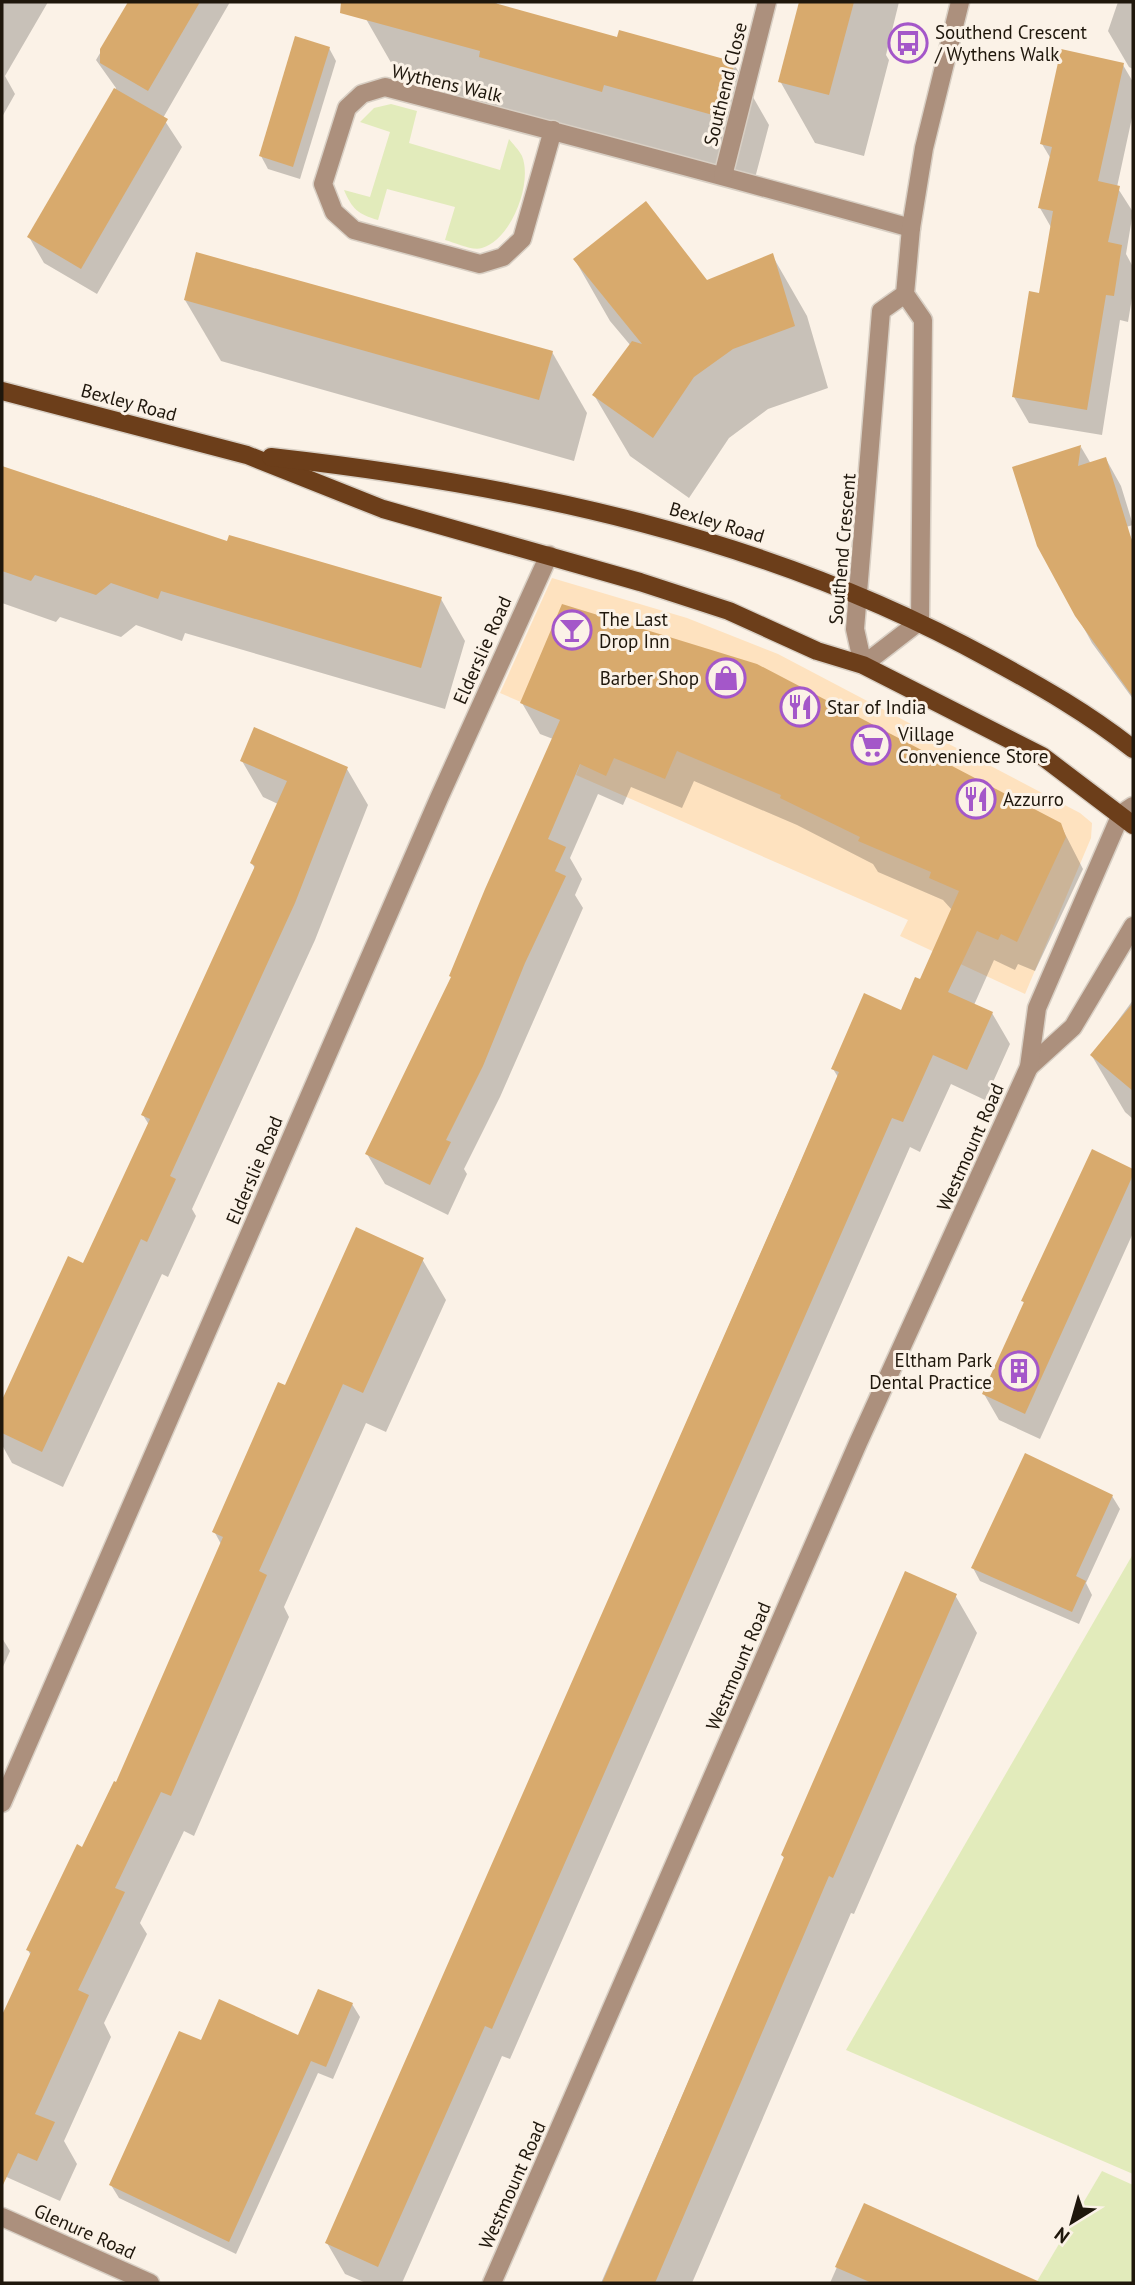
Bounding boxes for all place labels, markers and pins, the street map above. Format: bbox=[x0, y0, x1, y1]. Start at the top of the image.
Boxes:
place label: Southend Crescent / Wythens Walk bbox=[934, 20, 1088, 66]
bus stop icon: Southend Crescent / Wythens Walk bbox=[887, 22, 929, 64]
place label: The Last Drop Inn bbox=[599, 607, 670, 653]
bar icon: The Last Drop Inn bbox=[551, 609, 593, 651]
shop icon: Barber Shop bbox=[705, 657, 747, 699]
place label: Barber Shop bbox=[600, 666, 699, 690]
restaurant icon: Star of India bbox=[779, 686, 821, 728]
place label: Star of India bbox=[827, 695, 926, 719]
place label: Village Convenience Store bbox=[897, 722, 1048, 768]
supermarket icon: Village Convenience Store bbox=[850, 724, 892, 766]
restaurant icon: Azzurro bbox=[955, 778, 997, 820]
place label: Azzurro bbox=[1003, 787, 1064, 811]
place label: Eltham Park Dental Practice bbox=[869, 1348, 992, 1394]
building icon: Eltham Park Dental Practice bbox=[998, 1350, 1040, 1392]

